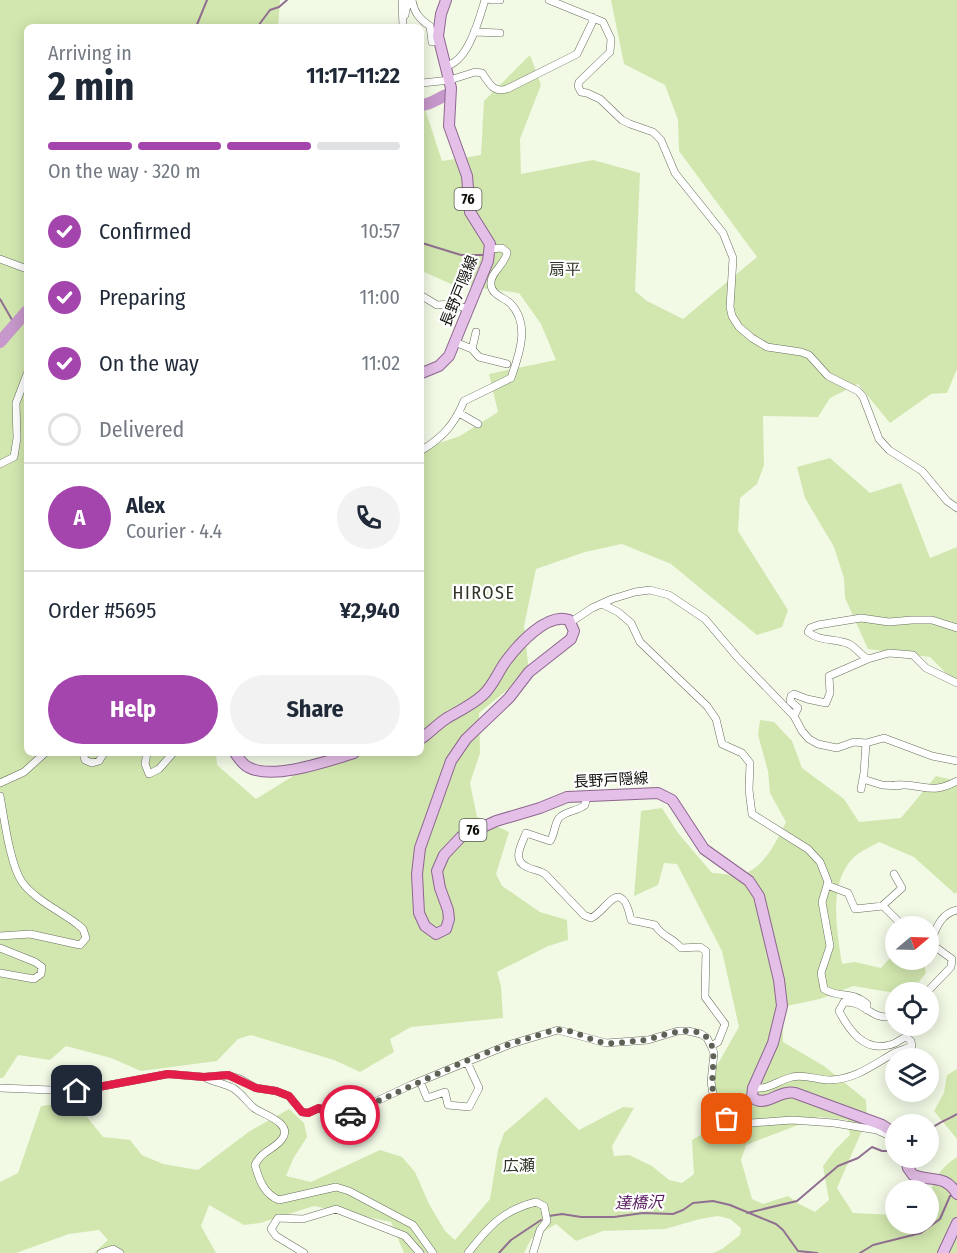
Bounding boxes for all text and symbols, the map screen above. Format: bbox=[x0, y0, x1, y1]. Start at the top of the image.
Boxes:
text: Arriving in bbox=[48, 41, 132, 65]
text: 11:17–11:22 bbox=[306, 62, 400, 89]
text: 2 min bbox=[48, 64, 134, 110]
text: On the way · 320 m bbox=[48, 159, 201, 183]
road number: 76 bbox=[454, 188, 482, 210]
icon: check bbox=[48, 215, 81, 248]
text: Confirmed bbox=[99, 218, 192, 245]
text: 10:57 bbox=[361, 219, 400, 243]
street label: 長野戸隠線 bbox=[437, 253, 481, 329]
district label: 扇平 bbox=[549, 260, 581, 279]
icon: check bbox=[48, 281, 81, 314]
text: Preparing bbox=[99, 284, 185, 311]
text: 11:00 bbox=[360, 285, 400, 309]
icon: check bbox=[48, 347, 81, 380]
text: On the way bbox=[99, 350, 199, 377]
text: 11:02 bbox=[361, 351, 400, 375]
text: Delivered bbox=[99, 416, 184, 443]
button: phone bbox=[337, 486, 400, 549]
text: Alex bbox=[126, 492, 165, 519]
text: A bbox=[74, 504, 85, 531]
text: Courier · 4.4 bbox=[126, 519, 222, 543]
district label: HIROSE bbox=[453, 582, 515, 604]
text: Order #5695 bbox=[48, 597, 156, 624]
text: ¥2,940 bbox=[340, 597, 400, 624]
button: Help bbox=[48, 675, 218, 744]
button: Share bbox=[230, 675, 400, 744]
street label: 長野戸隠線 bbox=[573, 769, 649, 791]
road number: 76 bbox=[460, 819, 486, 841]
north arrow bbox=[885, 916, 939, 970]
map controls bbox=[885, 916, 939, 1234]
button: locate bbox=[885, 982, 939, 1036]
button: layers bbox=[885, 1048, 939, 1102]
pin bbox=[51, 1065, 102, 1116]
icon: home bbox=[60, 1074, 93, 1107]
courier bbox=[320, 1085, 380, 1145]
pin bbox=[701, 1093, 752, 1144]
icon: car bbox=[334, 1099, 367, 1132]
icon: bag bbox=[710, 1102, 743, 1135]
button: + bbox=[885, 1114, 939, 1168]
district label: 広瀬 bbox=[503, 1156, 535, 1175]
button: − bbox=[885, 1180, 939, 1234]
water label: 達橋沢 bbox=[615, 1193, 665, 1212]

